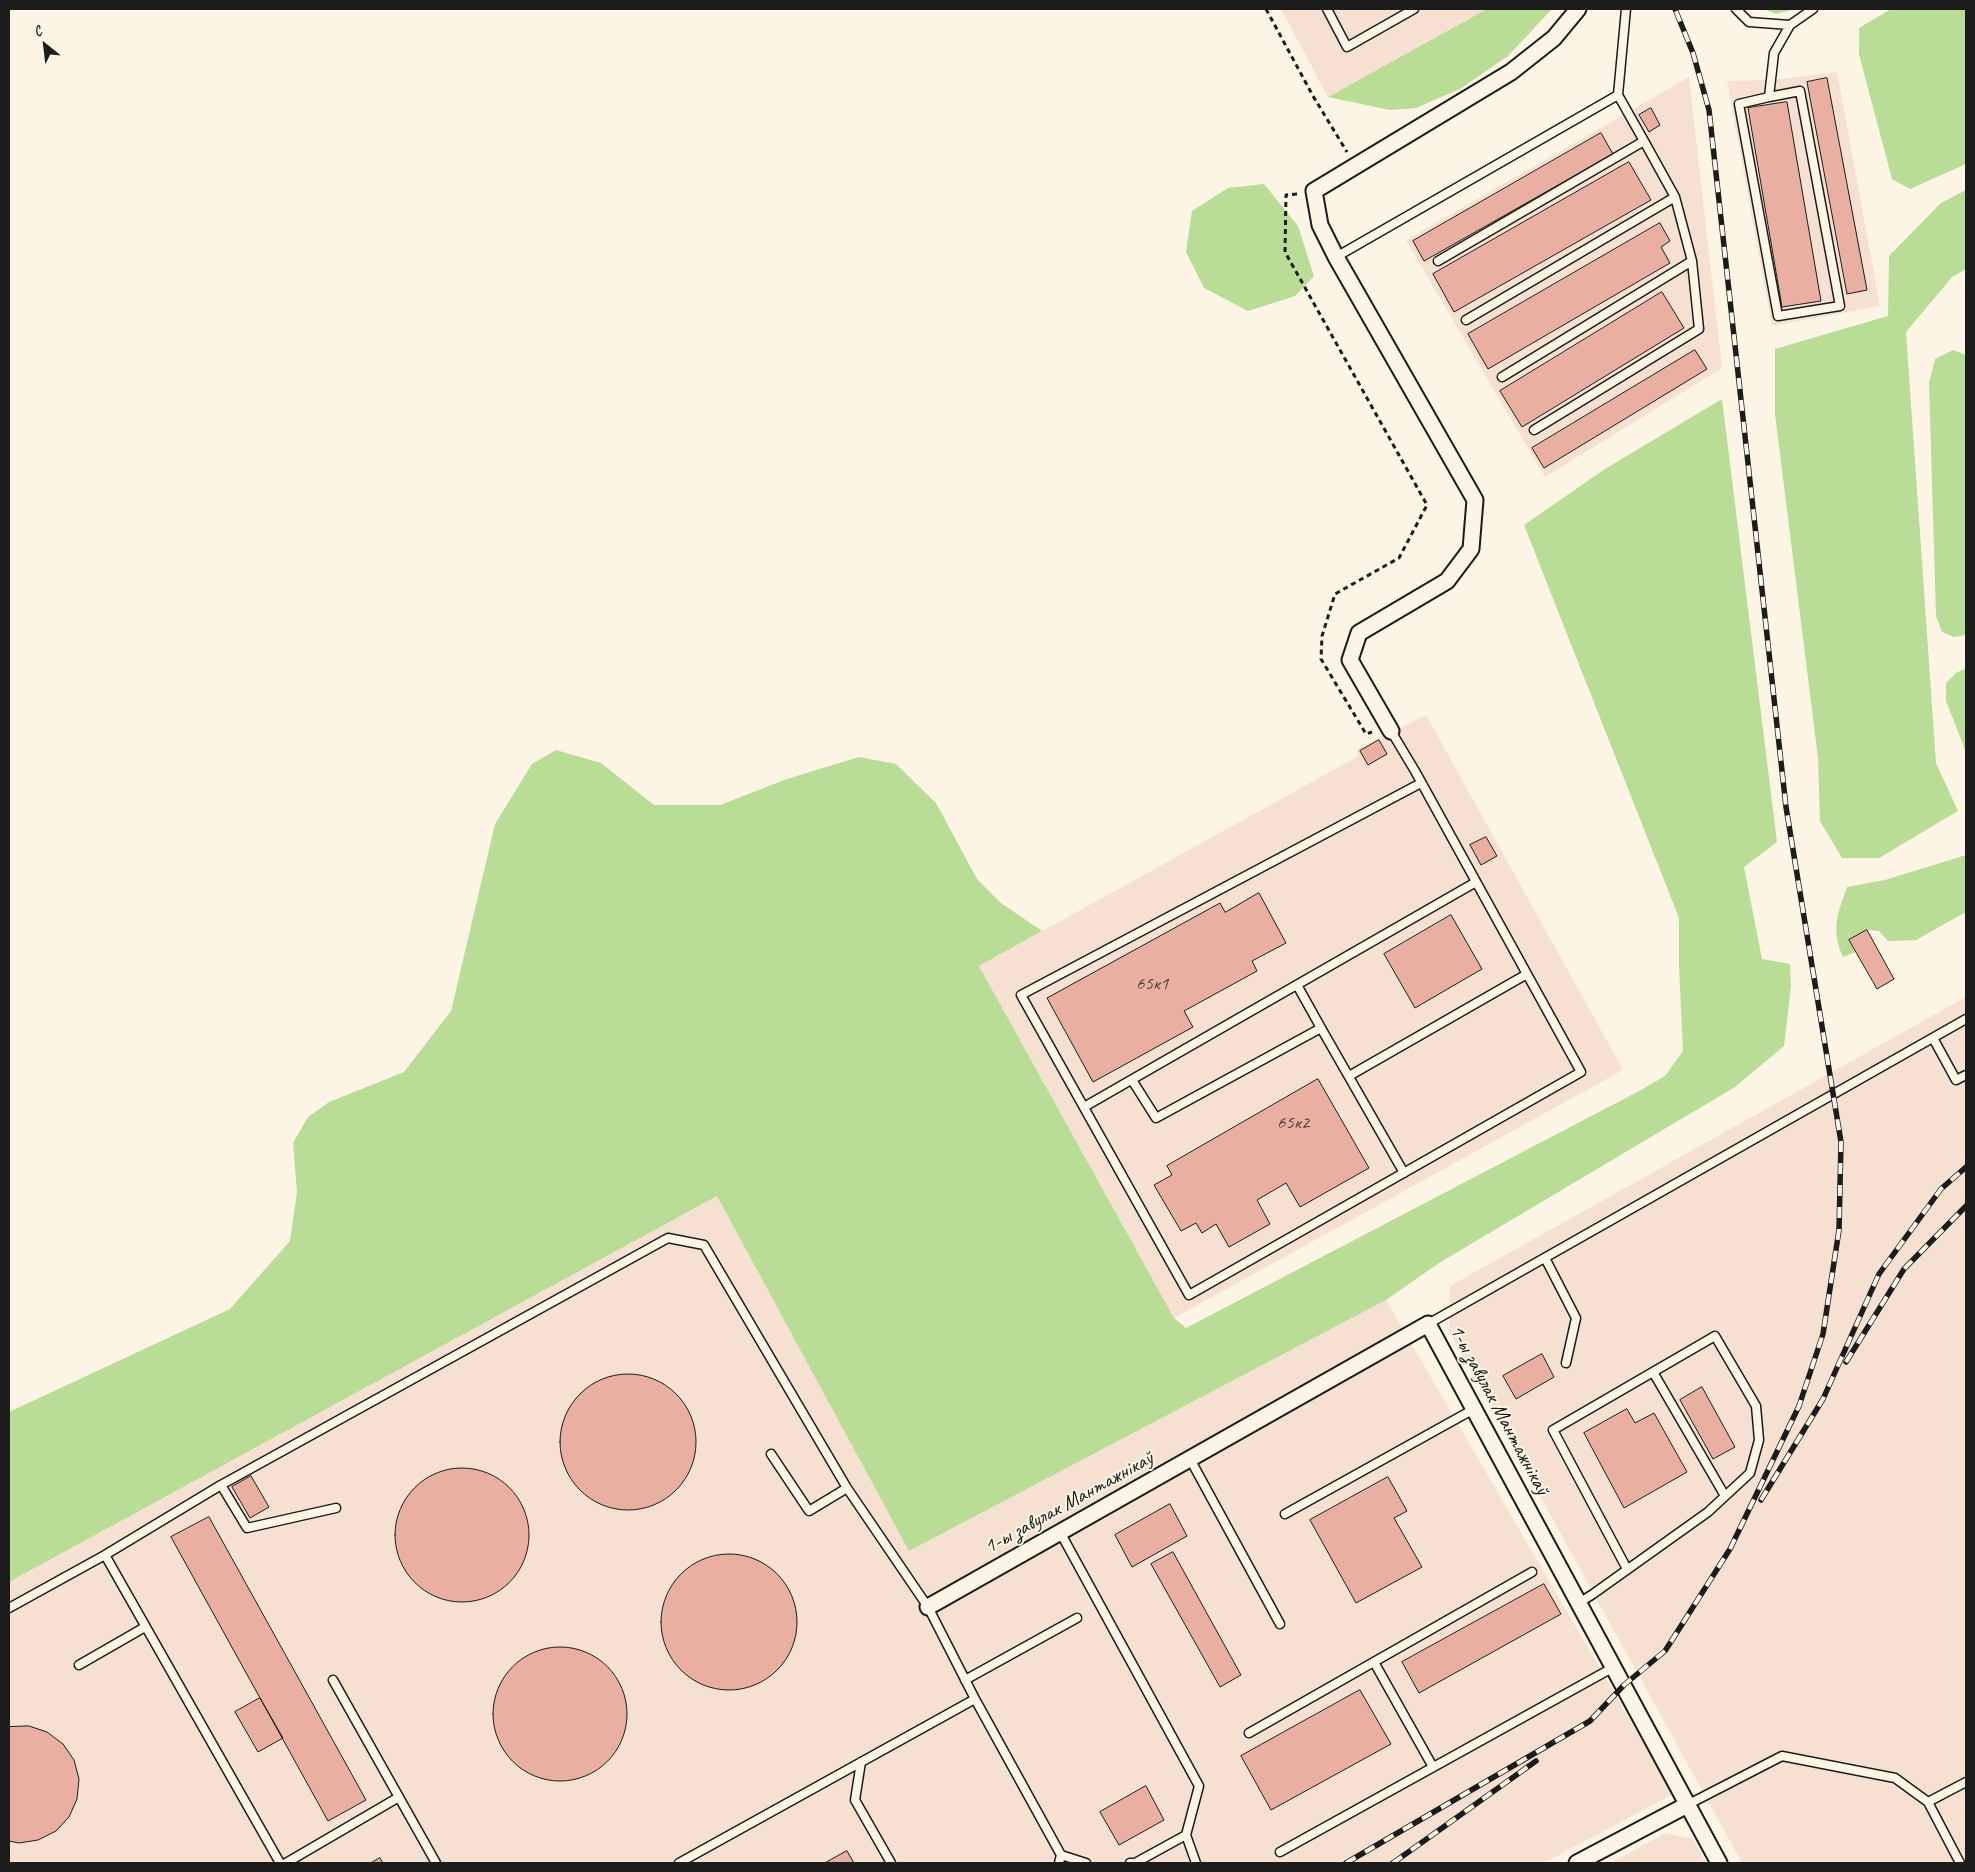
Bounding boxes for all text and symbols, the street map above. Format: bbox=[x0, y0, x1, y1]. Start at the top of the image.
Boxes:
north arrow bbox=[20, 20, 70, 70]
text: С bbox=[30, 22, 45, 41]
house number: 65к1 bbox=[1136, 973, 1168, 995]
house number: 65к2 bbox=[1277, 1112, 1309, 1134]
street label: 1-ы завулак Мантажнікаў bbox=[1443, 1320, 1555, 1500]
street label: 1-ы завулак Мантажнікаў bbox=[980, 1446, 1158, 1560]

